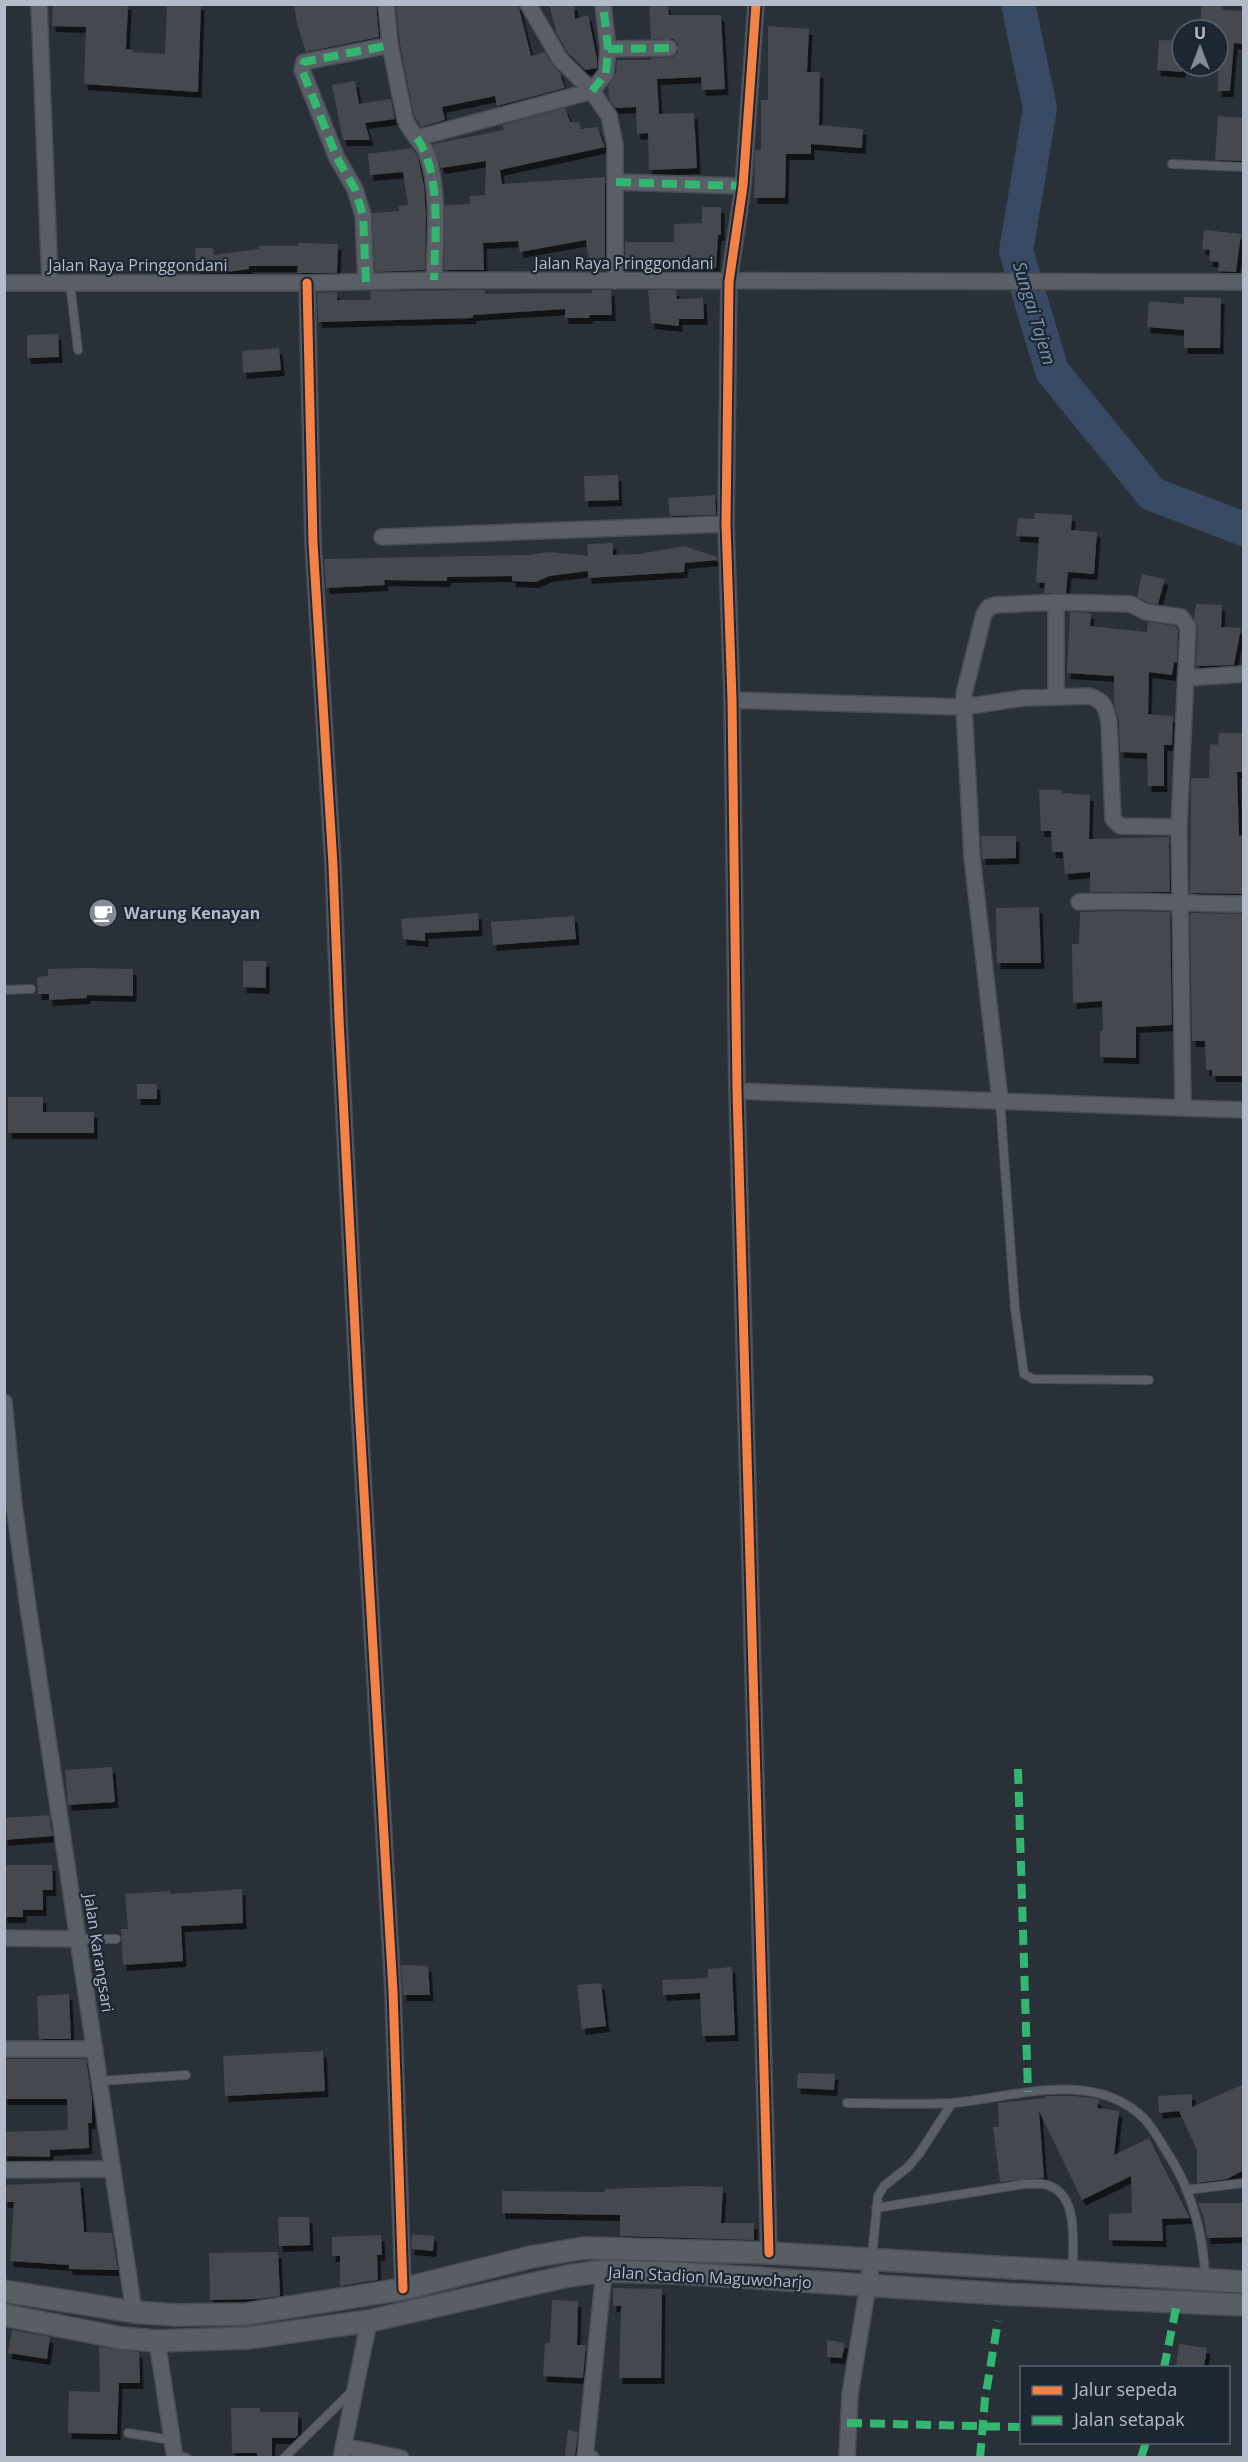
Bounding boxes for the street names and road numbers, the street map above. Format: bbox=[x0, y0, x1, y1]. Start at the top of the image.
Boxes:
street label: Jalan Raya Pringgondani bbox=[532, 252, 714, 274]
street label: Jalan Raya Pringgondani bbox=[46, 254, 228, 276]
street label: Jalan Karangsari bbox=[78, 1890, 119, 2014]
street label: Jalan Stadion Maguwoharjo bbox=[606, 2261, 812, 2293]

